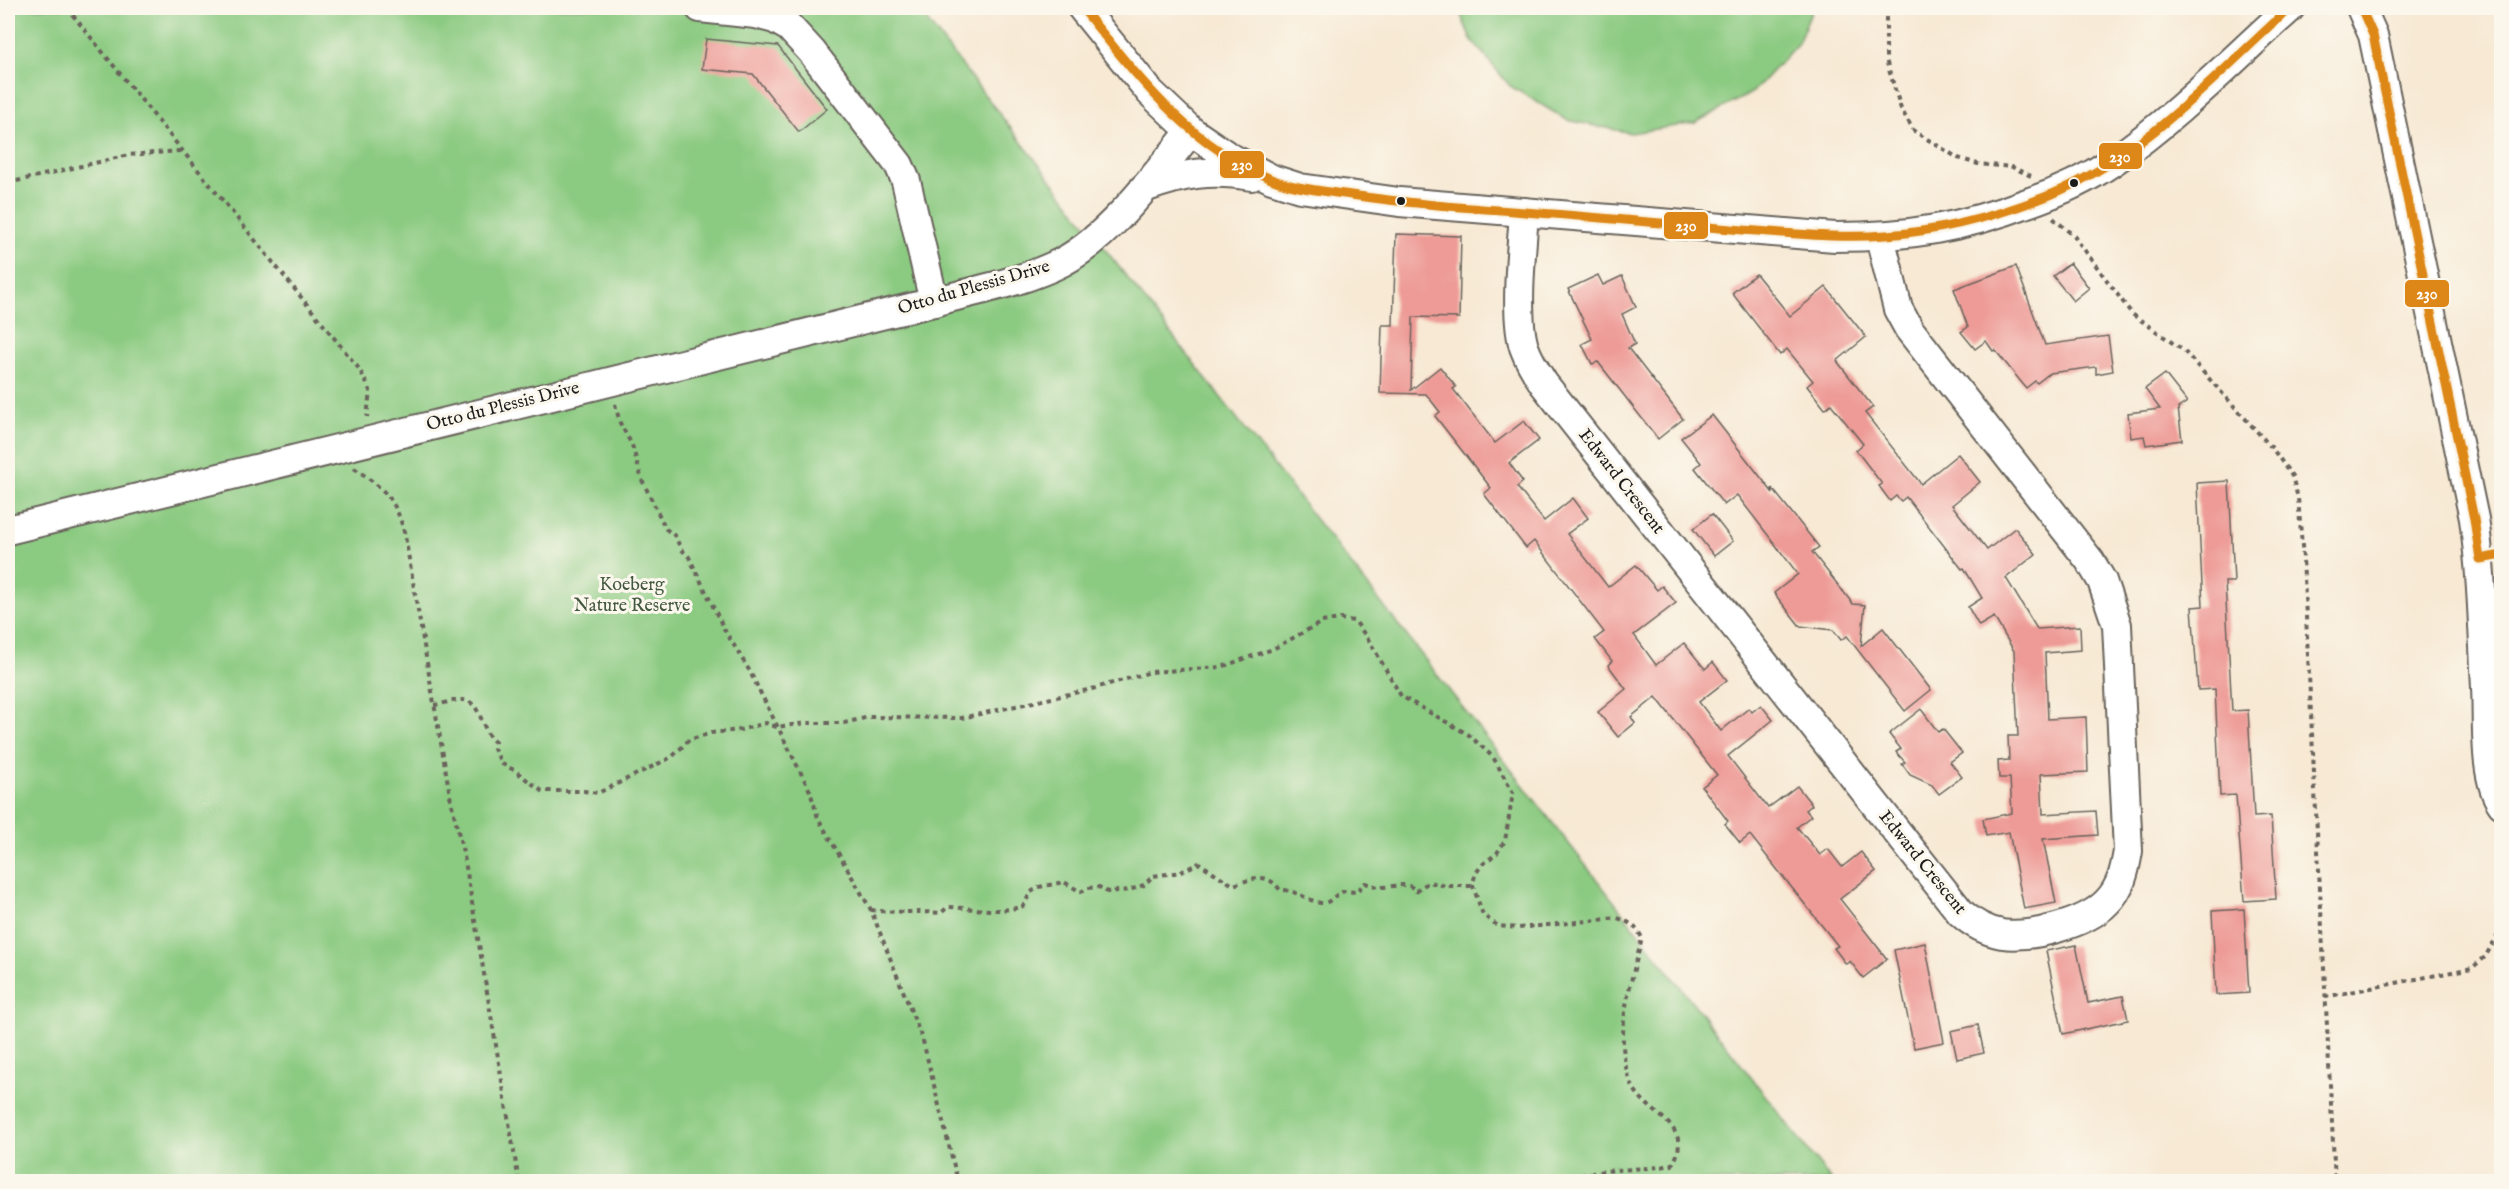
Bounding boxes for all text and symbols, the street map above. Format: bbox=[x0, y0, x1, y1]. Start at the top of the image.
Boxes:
line badge: 230 bbox=[2098, 142, 2143, 170]
text: 230 bbox=[2109, 148, 2131, 168]
line badge: 230 bbox=[1219, 150, 1265, 179]
text: 230 bbox=[1231, 156, 1253, 176]
unlabelled marker bbox=[2068, 177, 2080, 189]
unlabelled marker bbox=[1395, 195, 1407, 207]
line badge: 230 bbox=[1663, 211, 1709, 240]
text: 230 bbox=[1675, 217, 1697, 237]
street label: Otto du Plessis Drive bbox=[895, 255, 1053, 321]
line badge: 230 bbox=[2404, 279, 2450, 308]
text: 230 bbox=[2416, 285, 2438, 305]
street label: Otto du Plessis Drive bbox=[424, 377, 582, 437]
street label: Edward Crescent bbox=[1573, 425, 1669, 539]
park label: Koeberg Nature Reserve bbox=[574, 574, 690, 618]
street label: Edward Crescent bbox=[1873, 806, 1971, 920]

